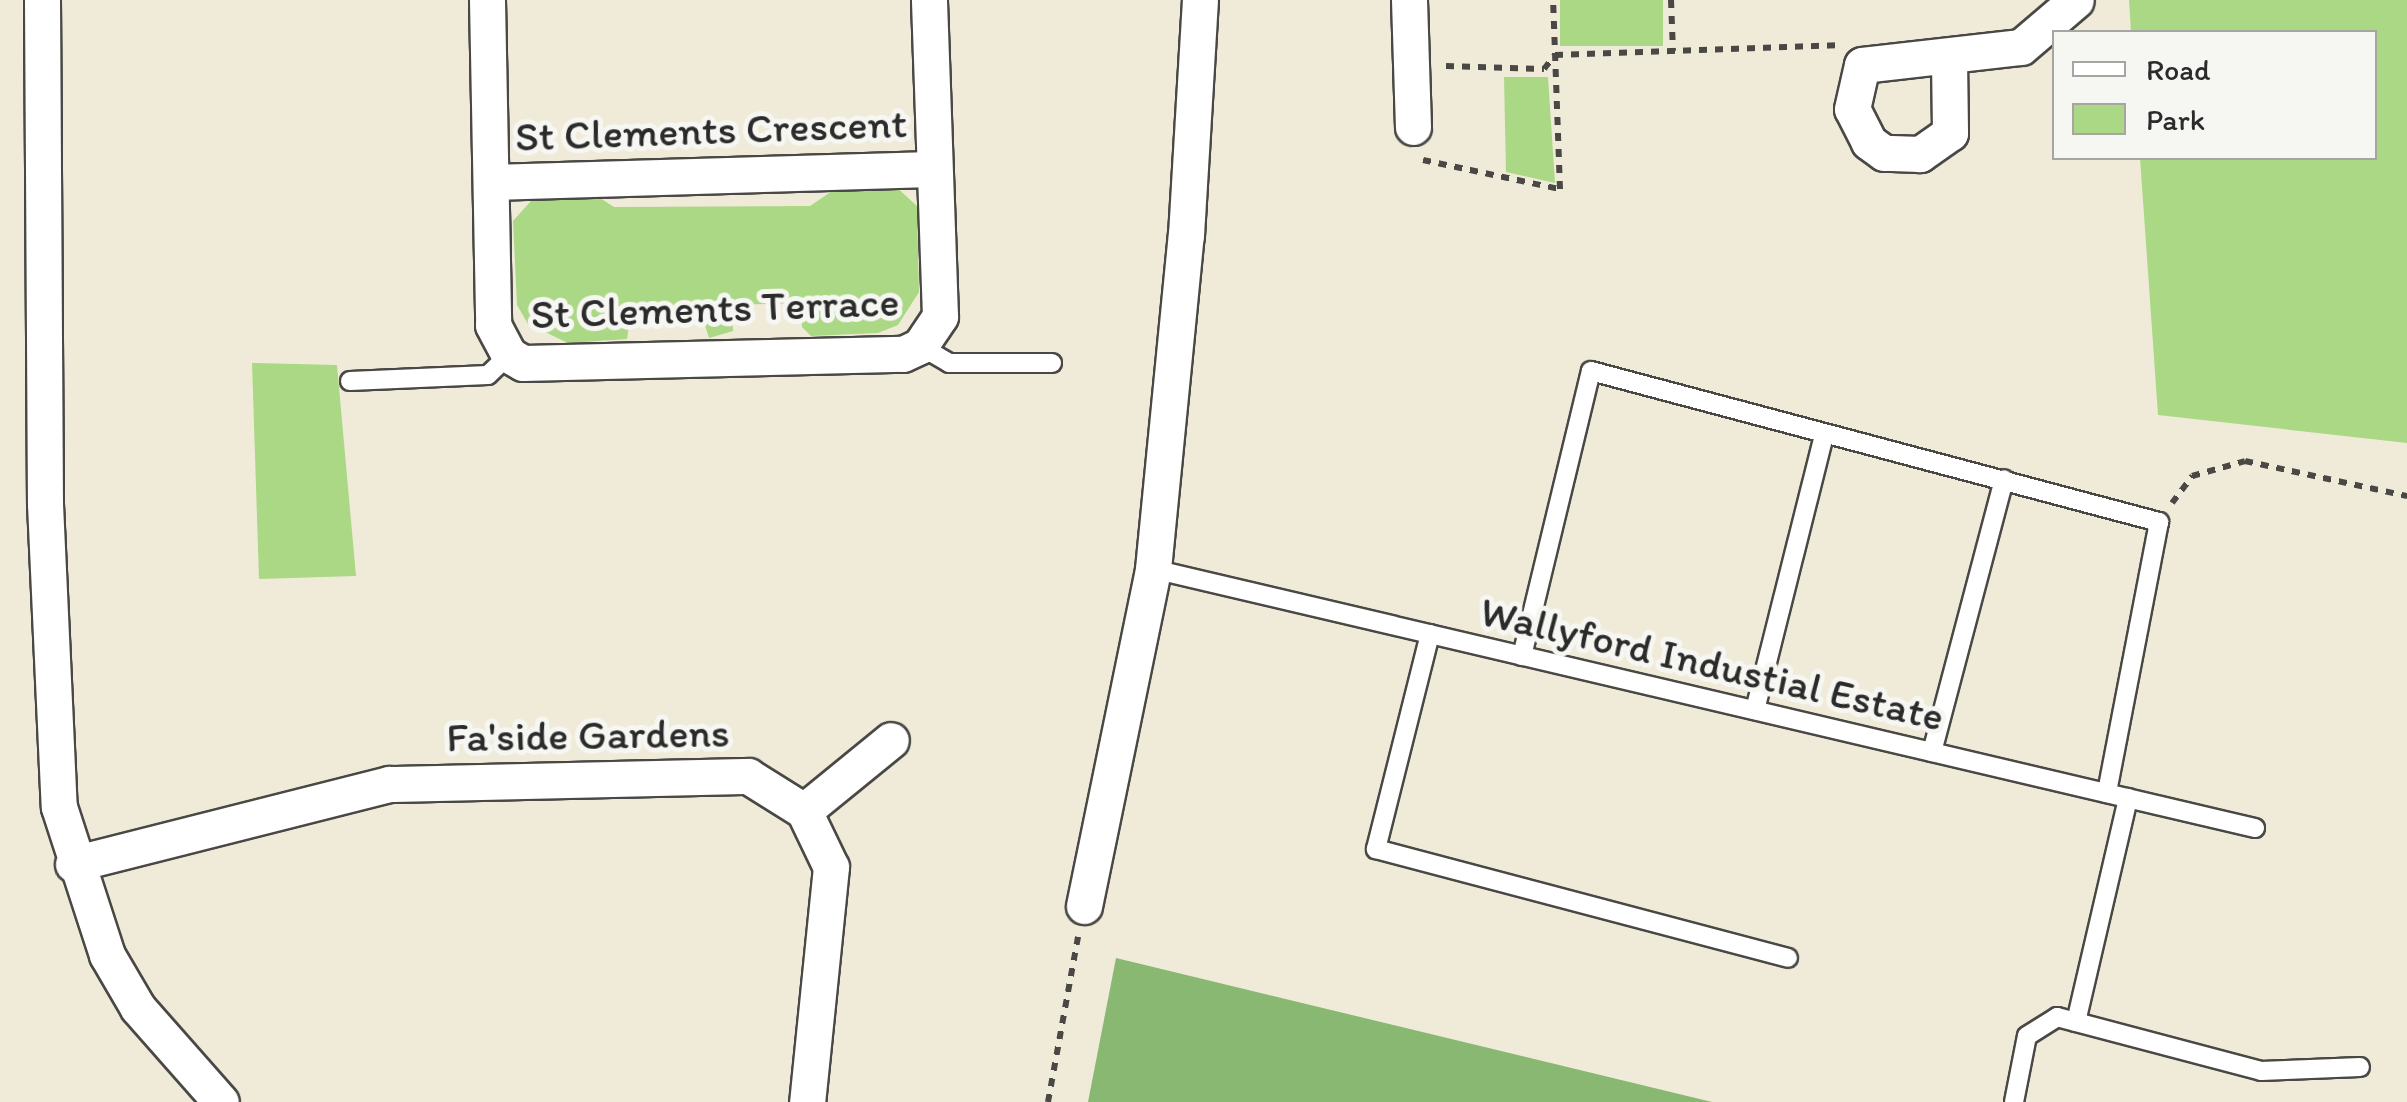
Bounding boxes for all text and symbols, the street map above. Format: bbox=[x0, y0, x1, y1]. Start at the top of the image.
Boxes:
legend bbox=[2052, 30, 2377, 160]
text: Road bbox=[2146, 51, 2211, 88]
street label: St Clements Crescent bbox=[515, 98, 907, 162]
text: Park bbox=[2146, 101, 2205, 138]
street label: St Clements Terrace bbox=[533, 277, 897, 339]
street label: Wallyford Industial Estate bbox=[1475, 586, 1949, 742]
street label: Fa'side Gardens bbox=[446, 707, 730, 763]

